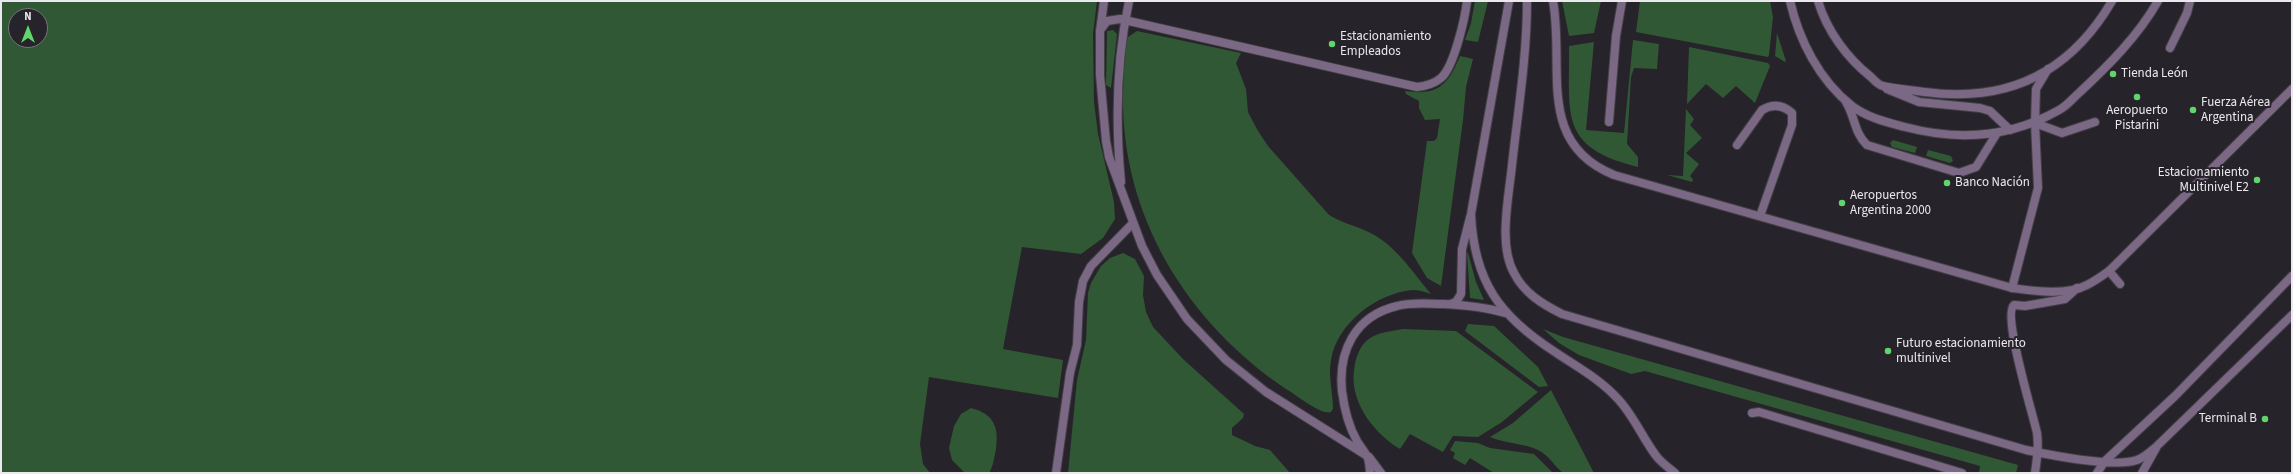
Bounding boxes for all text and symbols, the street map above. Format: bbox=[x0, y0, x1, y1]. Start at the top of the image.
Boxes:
north arrow bbox=[8, 8, 48, 48]
text: N bbox=[24, 9, 32, 24]
place label: Estacionamiento Empleados bbox=[1340, 29, 1431, 60]
marker: Estacionamiento Empleados bbox=[1327, 39, 1337, 49]
place label: Tienda León bbox=[2121, 66, 2188, 82]
marker: Tienda León bbox=[2108, 69, 2118, 79]
marker: Aeropuerto Pistarini bbox=[2132, 92, 2142, 102]
place label: Fuerza Aérea Argentina bbox=[2201, 95, 2270, 126]
place label: Aeropuerto Pistarini bbox=[2106, 103, 2168, 134]
marker: Fuerza Aérea Argentina bbox=[2188, 105, 2198, 115]
place label: Estacionamiento Multinivel E2 bbox=[2158, 165, 2249, 196]
place label: Banco Nación bbox=[1955, 175, 2030, 191]
marker: Estacionamiento Multinivel E2 bbox=[2252, 175, 2262, 185]
marker: Banco Nación bbox=[1942, 178, 1952, 188]
place label: Aeropuertos Argentina 2000 bbox=[1850, 188, 1931, 219]
marker: Aeropuertos Argentina 2000 bbox=[1837, 198, 1847, 208]
place label: Futuro estacionamiento multinivel bbox=[1896, 336, 2026, 367]
marker: Futuro estacionamiento multinivel bbox=[1883, 346, 1893, 356]
place label: Terminal B bbox=[2199, 411, 2257, 427]
marker: Terminal B bbox=[2260, 414, 2270, 424]

